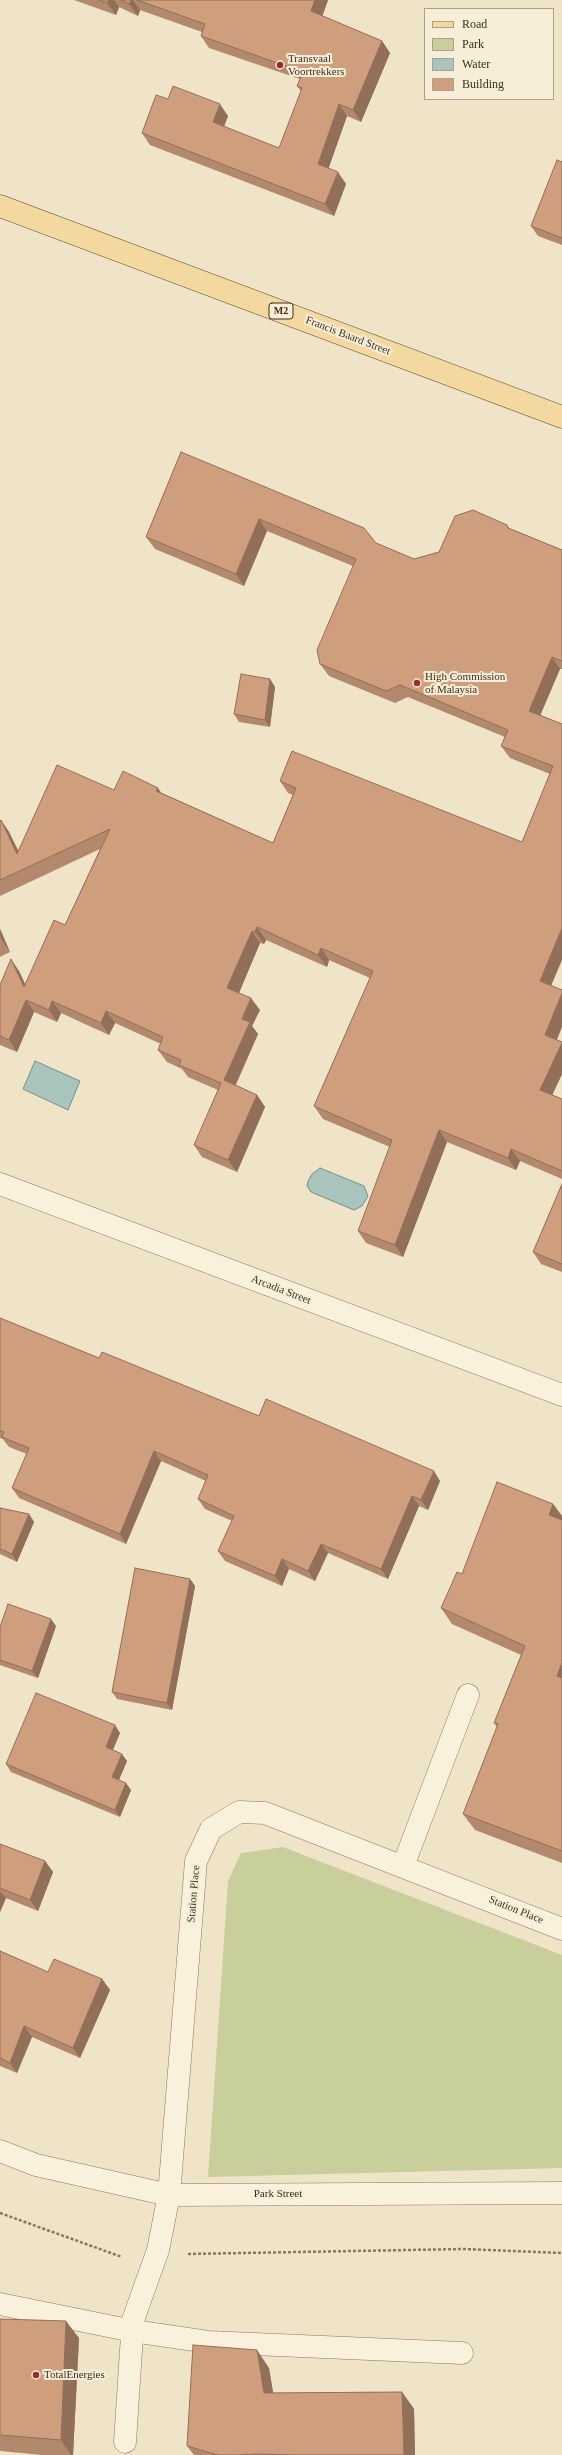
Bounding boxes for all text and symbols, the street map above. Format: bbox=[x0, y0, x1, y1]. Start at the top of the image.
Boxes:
legend bbox=[424, 8, 554, 100]
text: Road bbox=[462, 17, 487, 31]
text: Park bbox=[462, 37, 484, 51]
place label: Transvaal Voortrekkers bbox=[288, 52, 345, 78]
text: Water bbox=[462, 57, 490, 71]
marker: Transvaal Voortrekkers bbox=[275, 60, 285, 70]
text: Building bbox=[462, 77, 504, 91]
road number: M2 bbox=[269, 303, 293, 319]
street label: Francis Baard Street bbox=[304, 314, 392, 358]
place label: High Commission of Malaysia bbox=[425, 670, 505, 696]
marker: High Commission of Malaysia bbox=[412, 678, 422, 688]
street label: Arcadia Street bbox=[249, 1273, 313, 1307]
street label: Station Place bbox=[185, 1865, 203, 1923]
street label: Station Place bbox=[487, 1893, 545, 1927]
street label: Park Street bbox=[254, 2187, 302, 2201]
place label: TotalEnergies bbox=[44, 2368, 105, 2382]
marker: TotalEnergies bbox=[31, 2370, 41, 2380]

